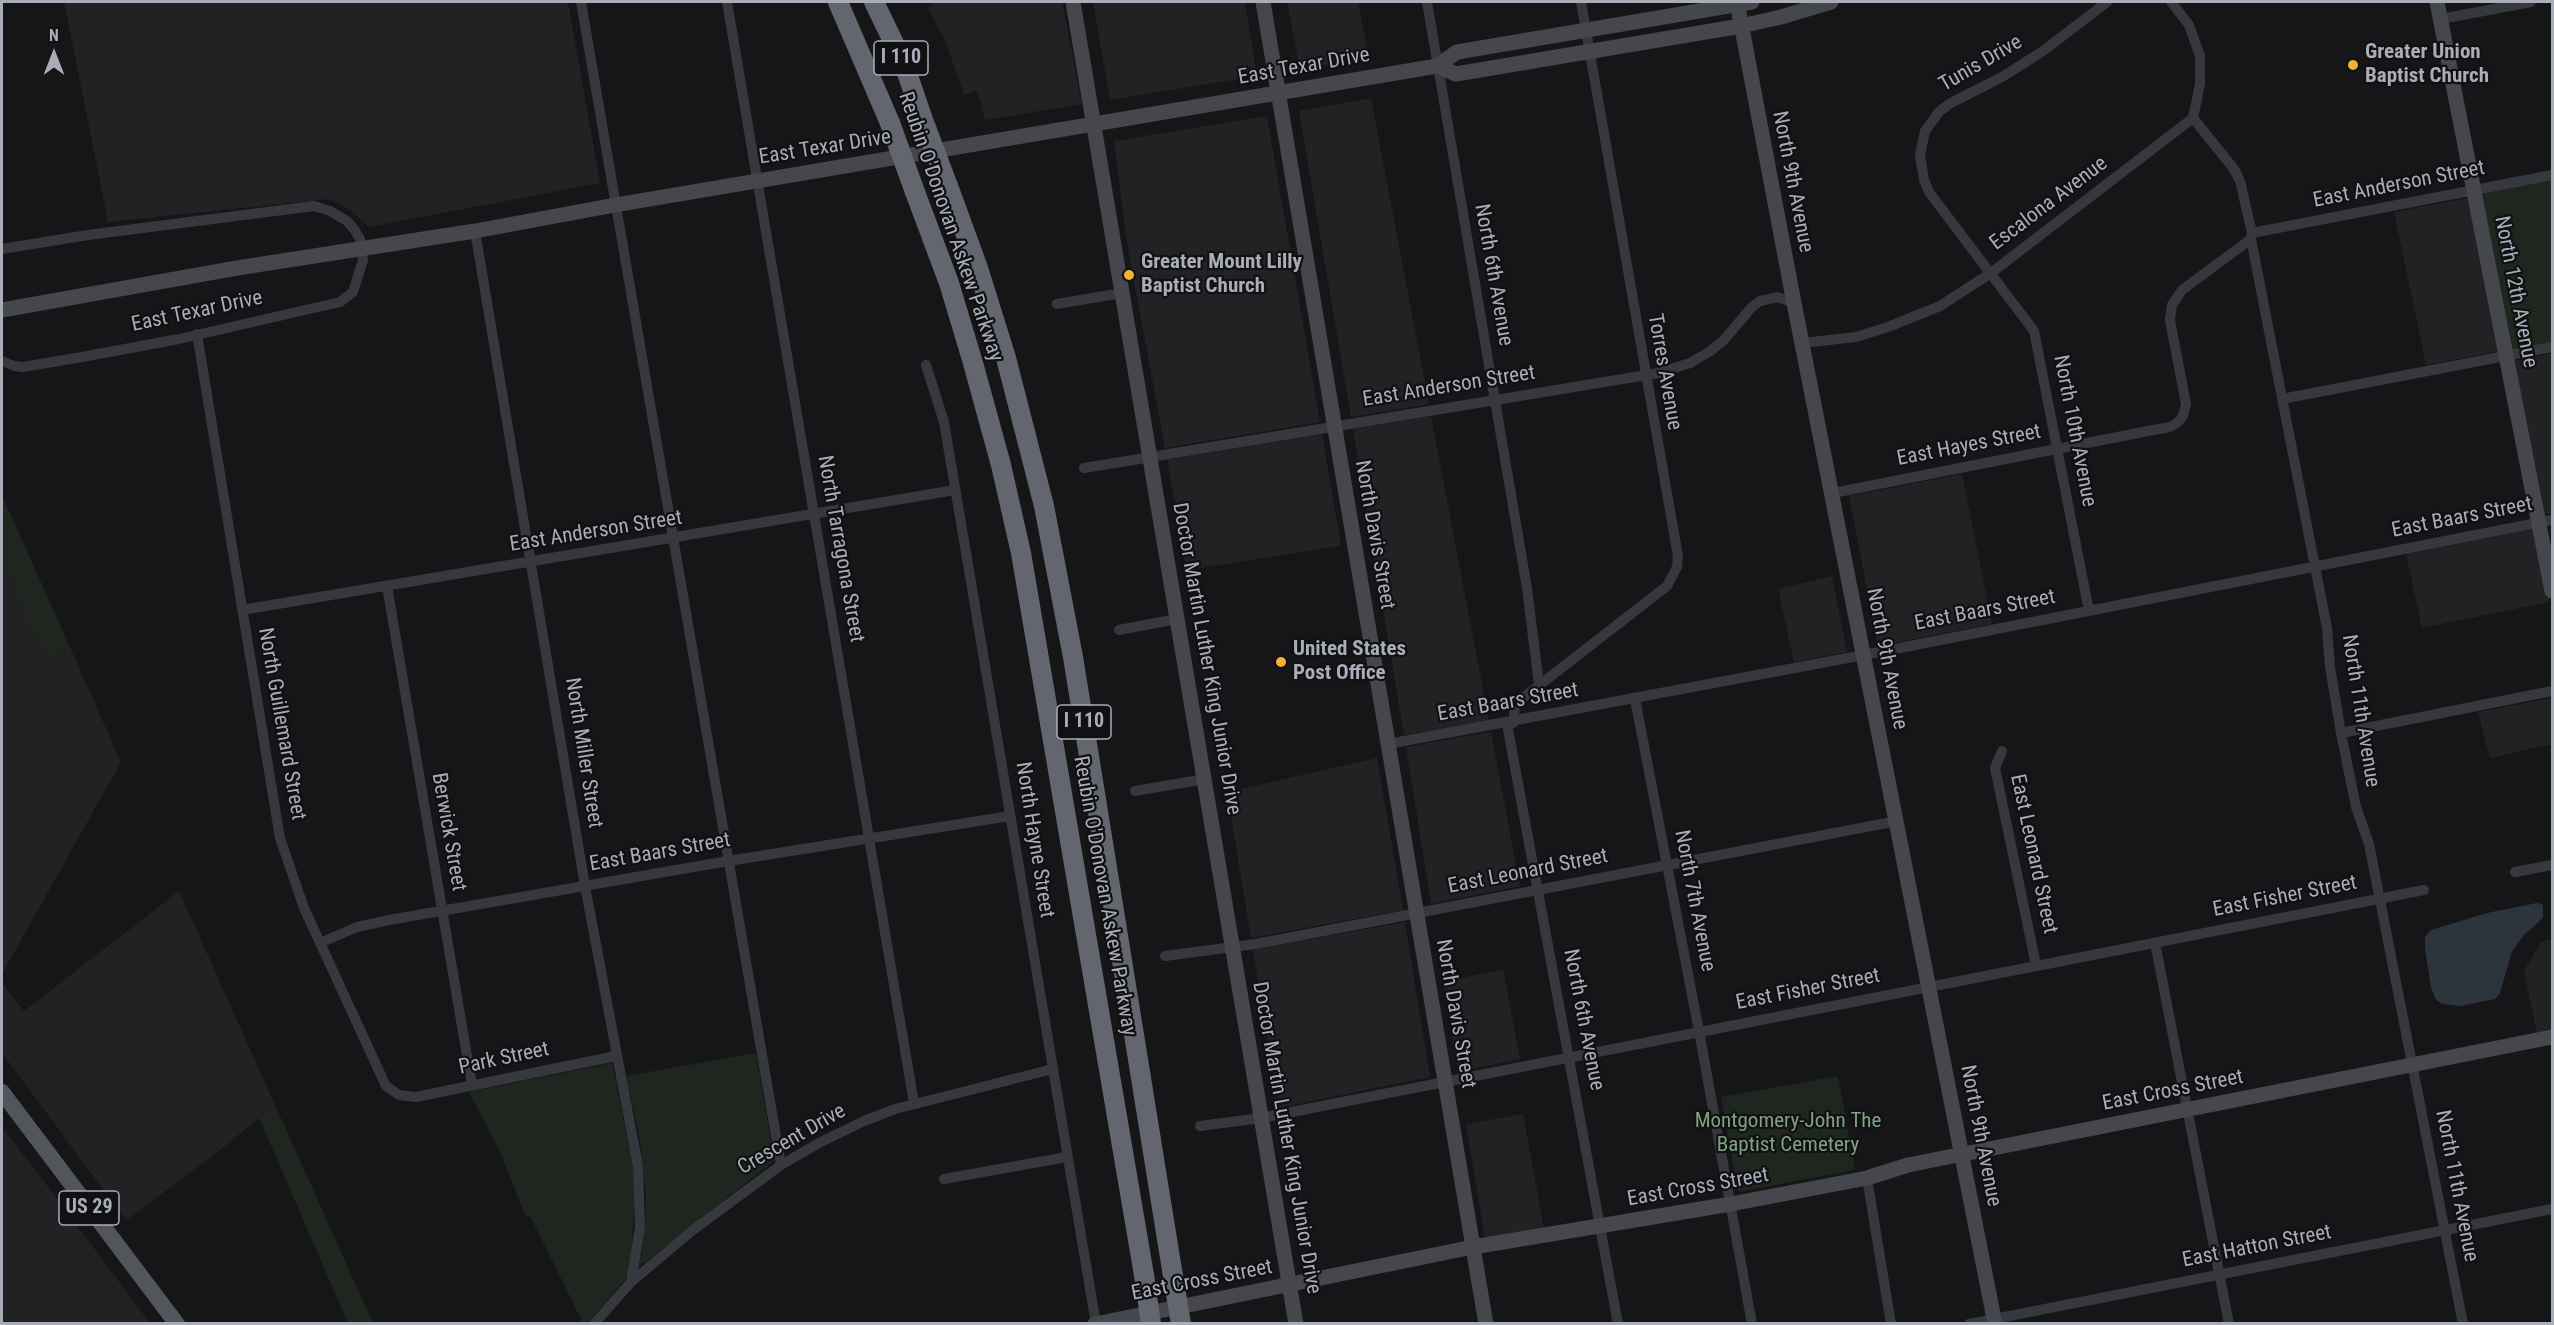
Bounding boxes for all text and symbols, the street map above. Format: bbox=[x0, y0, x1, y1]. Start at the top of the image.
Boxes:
north arrow bbox=[24, 24, 84, 84]
text: N bbox=[49, 26, 59, 45]
street label: Tunis Drive bbox=[1935, 30, 2027, 98]
place label: Greater Union Baptist Church bbox=[2365, 40, 2489, 90]
road number: I 110 bbox=[874, 41, 928, 75]
street label: East Texar Drive bbox=[1236, 43, 1372, 91]
marker: Greater Union Baptist Church bbox=[2346, 58, 2360, 72]
street label: Reubin O'Donovan Askew Parkway bbox=[892, 89, 1008, 365]
street label: North 9th Avenue bbox=[1766, 109, 1818, 255]
street label: East Texar Drive bbox=[757, 125, 893, 171]
street label: Escalona Avenue bbox=[1985, 152, 2113, 256]
street label: East Anderson Street bbox=[2311, 156, 2487, 214]
street label: North 6th Avenue bbox=[1468, 202, 1518, 348]
street label: North 12th Avenue bbox=[2488, 214, 2542, 370]
place label: Greater Mount Lilly Baptist Church bbox=[1141, 250, 1302, 300]
marker: Greater Mount Lilly Baptist Church bbox=[1122, 268, 1136, 282]
street label: East Texar Drive bbox=[129, 286, 265, 338]
street label: Torres Avenue bbox=[1641, 312, 1687, 432]
street label: North 10th Avenue bbox=[2047, 353, 2101, 509]
street label: East Anderson Street bbox=[1361, 361, 1537, 413]
street label: East Hayes Street bbox=[1895, 420, 2043, 472]
street label: North Tarragona Street bbox=[811, 454, 869, 644]
street label: North Davis Street bbox=[1348, 458, 1400, 612]
street label: East Baars Street bbox=[2390, 492, 2534, 544]
street label: Doctor Martin Luther King Junior Drive bbox=[1166, 501, 1246, 817]
street label: East Anderson Street bbox=[508, 506, 684, 558]
street label: East Baars Street bbox=[1913, 585, 2057, 637]
street label: North 9th Avenue bbox=[1860, 586, 1912, 732]
street label: North Guillemard Street bbox=[252, 626, 310, 822]
street label: North 11th Avenue bbox=[2336, 633, 2384, 789]
place label: United States Post Office bbox=[1293, 637, 1406, 687]
marker: United States Post Office bbox=[1274, 655, 1288, 669]
street label: North Miller Street bbox=[559, 676, 607, 830]
street label: East Baars Street bbox=[1436, 678, 1580, 728]
road number: I 110 bbox=[1057, 705, 1111, 739]
street label: Reubin O'Donovan Askew Parkway bbox=[1067, 754, 1141, 1038]
street label: North Hayne Street bbox=[1009, 760, 1059, 920]
street label: Berwick Street bbox=[425, 771, 471, 893]
street label: East Leonard Street bbox=[2004, 772, 2062, 936]
street label: East Baars Street bbox=[588, 828, 732, 878]
street label: North 7th Avenue bbox=[1668, 828, 1720, 974]
street label: East Leonard Street bbox=[1446, 844, 1610, 900]
street label: East Fisher Street bbox=[2211, 871, 2359, 923]
street label: North Davis Street bbox=[1429, 937, 1481, 1091]
street label: North 6th Avenue bbox=[1557, 947, 1609, 1093]
street label: East Fisher Street bbox=[1734, 964, 1882, 1016]
street label: Doctor Martin Luther King Junior Drive bbox=[1246, 980, 1326, 1296]
street label: Park Street bbox=[457, 1037, 551, 1081]
street label: North 9th Avenue bbox=[1954, 1063, 2006, 1209]
street label: East Cross Street bbox=[2100, 1065, 2246, 1117]
street label: Crescent Drive bbox=[734, 1099, 850, 1181]
street label: North 11th Avenue bbox=[2429, 1108, 2483, 1264]
park label: Montgomery-John The Baptist Cemetery bbox=[1695, 1109, 1881, 1159]
street label: East Cross Street bbox=[1625, 1163, 1771, 1213]
road number: US 29 bbox=[59, 1191, 119, 1225]
street label: East Hatton Street bbox=[2180, 1220, 2334, 1274]
street label: East Cross Street bbox=[1129, 1255, 1275, 1307]

